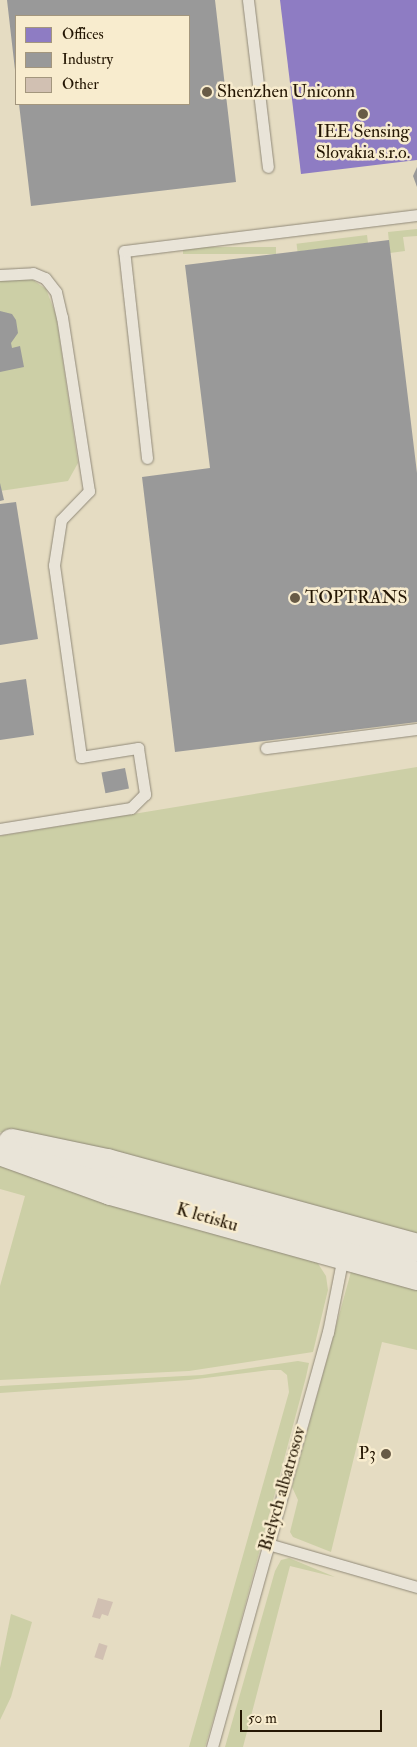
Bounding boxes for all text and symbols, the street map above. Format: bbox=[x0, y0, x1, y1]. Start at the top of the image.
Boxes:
legend bbox=[15, 15, 190, 105]
text: Offices bbox=[62, 25, 104, 44]
text: Industry bbox=[62, 50, 113, 69]
text: Other bbox=[62, 75, 99, 94]
place label: Shenzhen Uniconn bbox=[217, 81, 355, 103]
marker: Shenzhen Uniconn bbox=[201, 86, 213, 98]
marker: IEE Sensing Slovakia s.r.o. bbox=[357, 108, 369, 120]
place label: IEE Sensing Slovakia s.r.o. bbox=[316, 122, 410, 164]
place label: TOPTRANS bbox=[305, 587, 408, 609]
marker: TOPTRANS bbox=[289, 592, 301, 604]
street label: K letisku bbox=[174, 1199, 240, 1237]
street label: Bielych albatrosov bbox=[255, 1424, 311, 1554]
place label: P3 bbox=[359, 1443, 376, 1465]
marker: P3 bbox=[380, 1448, 392, 1460]
scale bar bbox=[242, 1700, 384, 1732]
text: 50 m bbox=[248, 1709, 277, 1728]

